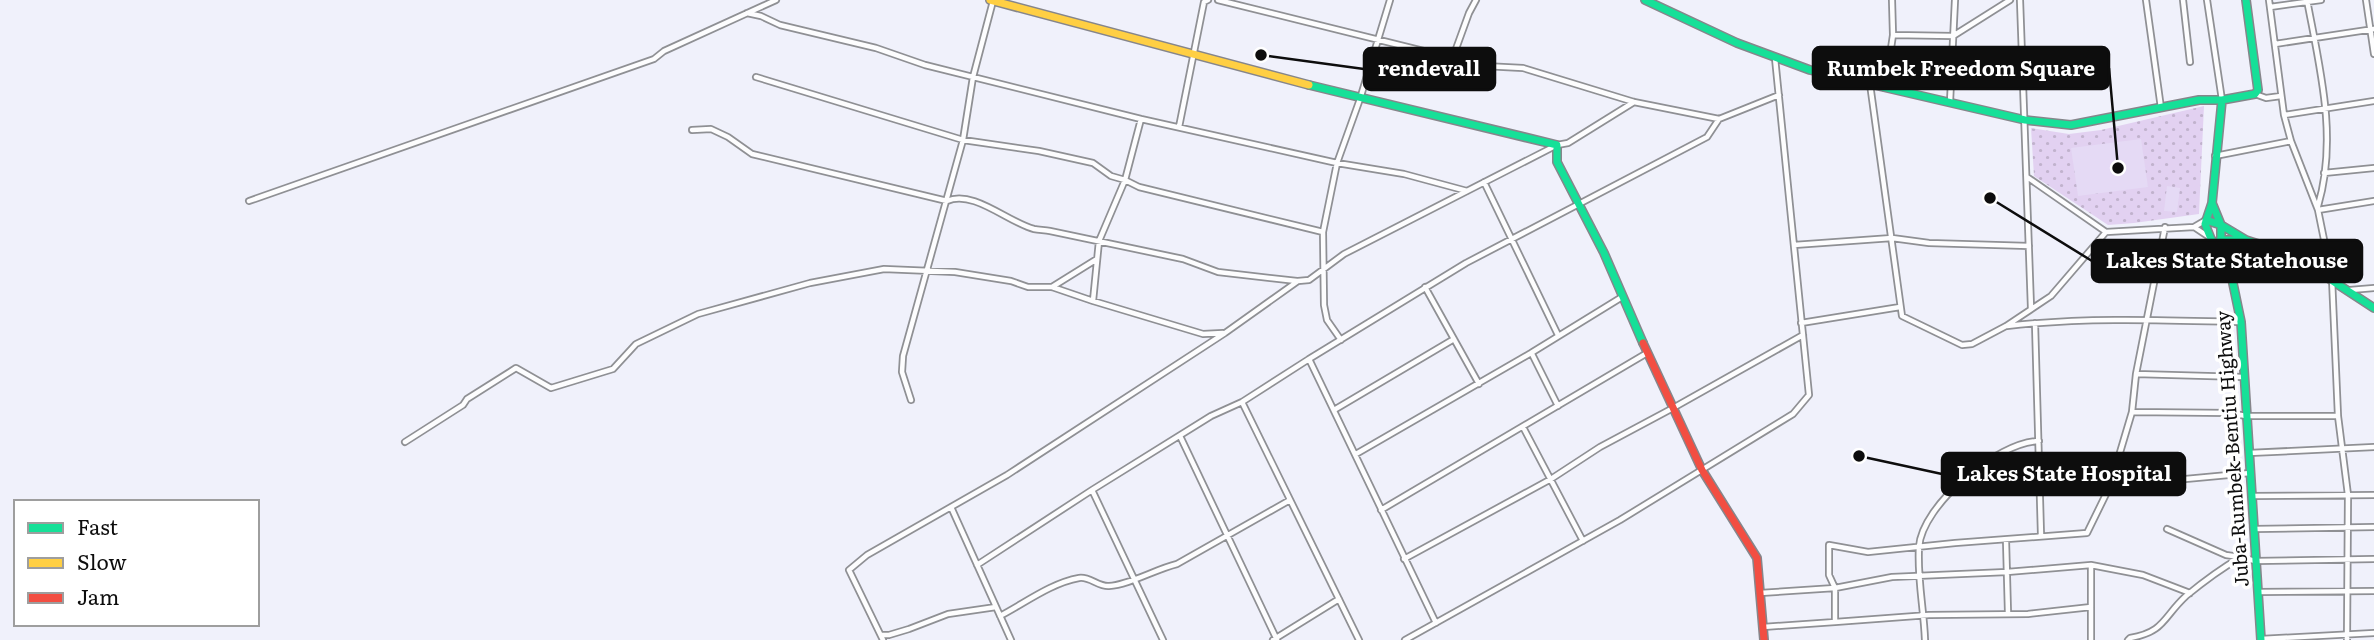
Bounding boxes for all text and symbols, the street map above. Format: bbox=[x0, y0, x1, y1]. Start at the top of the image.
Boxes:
callout: Rumbek Freedom Square bbox=[1813, 47, 2109, 89]
callout: rendevall bbox=[1364, 48, 1495, 90]
text: rendevall bbox=[1378, 51, 1481, 82]
text: Rumbek Freedom Square bbox=[1827, 51, 2095, 82]
callout: Lakes State Statehouse bbox=[2092, 240, 2362, 282]
text: Lakes State Statehouse bbox=[2106, 243, 2348, 274]
street label: Juba-Rumbek-Bentiu Highway bbox=[2207, 310, 2255, 588]
callout: Lakes State Hospital bbox=[1942, 453, 2185, 495]
text: Lakes State Hospital bbox=[1956, 456, 2172, 487]
legend bbox=[14, 500, 259, 626]
text: Fast bbox=[77, 510, 118, 541]
text: Slow bbox=[77, 545, 127, 576]
text: Jam bbox=[77, 580, 119, 611]

